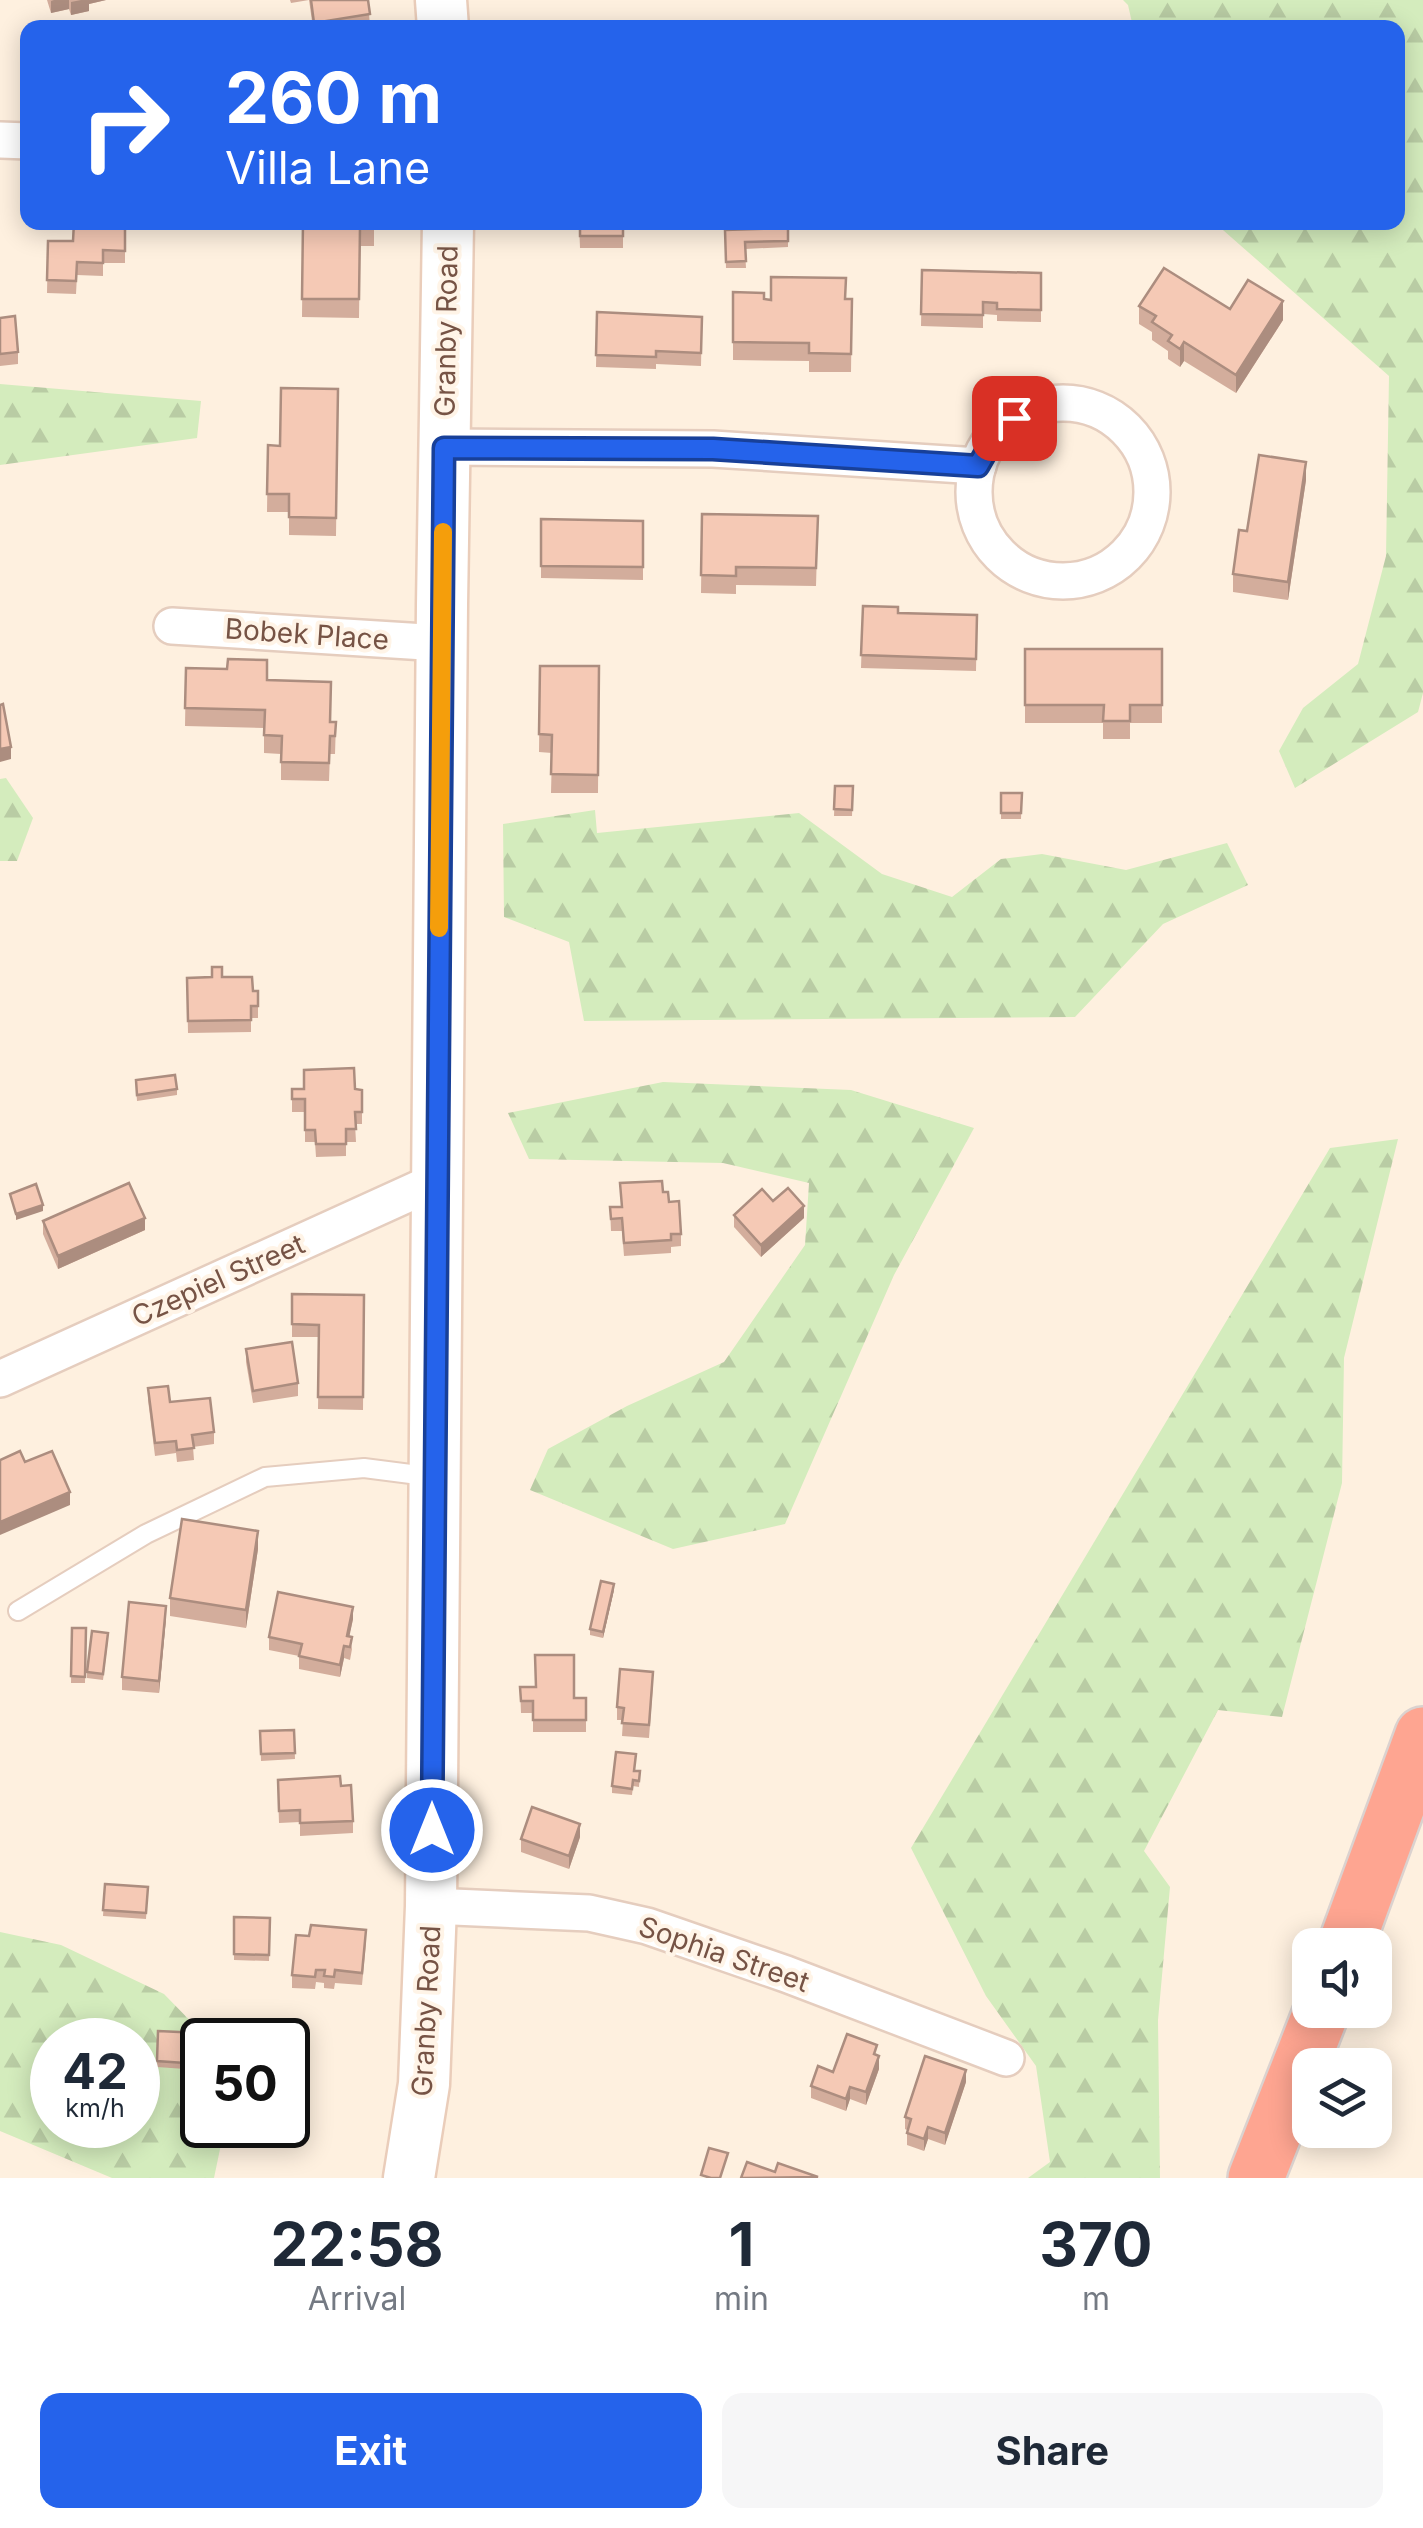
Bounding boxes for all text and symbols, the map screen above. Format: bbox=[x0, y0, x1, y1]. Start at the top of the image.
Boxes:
text: 260 m bbox=[225, 55, 442, 140]
icon: right bbox=[60, 60, 190, 190]
text: Villa Lane bbox=[225, 140, 430, 195]
street label: Granby Road bbox=[428, 245, 464, 417]
pin bbox=[972, 376, 1057, 461]
icon: arrive bbox=[987, 391, 1042, 446]
street label: Bobek Place bbox=[224, 611, 390, 657]
street label: Czepiel Street bbox=[126, 1227, 310, 1333]
position arrow bbox=[380, 1778, 484, 1882]
street label: Sophia Street bbox=[634, 1909, 814, 1999]
street label: Granby Road bbox=[405, 1925, 447, 2097]
map controls bbox=[1292, 1928, 1392, 2148]
button: sound bbox=[1292, 1928, 1392, 2028]
speed limit sign: 50 bbox=[180, 2018, 310, 2148]
text: 42 bbox=[62, 2041, 128, 2101]
button: layers bbox=[1292, 2048, 1392, 2148]
text: km/h bbox=[65, 2093, 125, 2123]
text: 22:58 bbox=[271, 2208, 444, 2280]
text: 1 bbox=[729, 2208, 754, 2280]
text: 370 bbox=[1039, 2208, 1152, 2280]
text: Arrival bbox=[308, 2279, 406, 2318]
text: min bbox=[714, 2279, 769, 2318]
text: m bbox=[1082, 2279, 1110, 2318]
button: Exit bbox=[40, 2393, 702, 2508]
button: Share bbox=[722, 2393, 1383, 2508]

